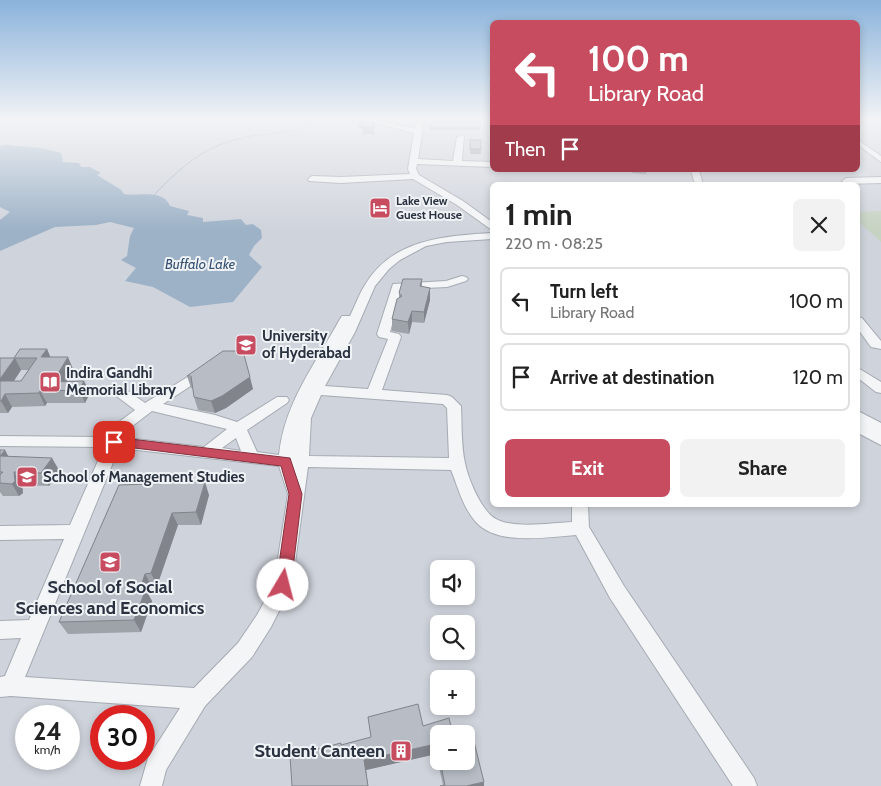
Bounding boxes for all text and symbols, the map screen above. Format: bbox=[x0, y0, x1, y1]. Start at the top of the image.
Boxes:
text: 100 m bbox=[588, 37, 689, 80]
icon: left bbox=[505, 40, 570, 105]
text: Library Road bbox=[588, 80, 704, 107]
icon: arrive bbox=[556, 135, 584, 163]
text: Then bbox=[505, 138, 546, 161]
place label: Lake View Guest House bbox=[396, 193, 462, 222]
hotel icon: Lake View Guest House bbox=[368, 196, 392, 220]
text: 1 min bbox=[505, 196, 573, 233]
button: close bbox=[793, 199, 845, 251]
text: 220 m · 08:25 bbox=[505, 234, 603, 253]
water label: Buffalo Lake bbox=[165, 255, 236, 273]
text: Turn left bbox=[550, 280, 618, 303]
icon: left bbox=[507, 287, 535, 315]
text: 100 m bbox=[789, 290, 843, 313]
text: Library Road bbox=[550, 303, 634, 322]
place label: University of Hyderabad bbox=[262, 327, 351, 362]
school or university icon: University of Hyderabad bbox=[234, 333, 258, 357]
icon: arrive bbox=[507, 363, 535, 391]
place label: Indira Gandhi Memorial Library bbox=[66, 364, 177, 399]
text: Arrive at destination bbox=[550, 366, 714, 389]
text: 120 m bbox=[793, 366, 843, 389]
library icon: Indira Gandhi Memorial Library bbox=[38, 370, 62, 394]
pin bbox=[93, 421, 135, 463]
icon: arrive bbox=[100, 428, 128, 456]
button: Exit bbox=[505, 439, 670, 497]
button: Share bbox=[680, 439, 845, 497]
school or university icon: School of Management Studies bbox=[15, 465, 39, 489]
place label: School of Management Studies bbox=[43, 468, 245, 486]
school or university icon: School of Social Sciences and Economics bbox=[98, 550, 122, 574]
position arrow bbox=[256, 558, 308, 610]
map controls bbox=[430, 560, 475, 770]
button: sound bbox=[430, 560, 475, 605]
place label: School of Social Sciences and Economics bbox=[16, 576, 205, 619]
button: search bbox=[430, 615, 475, 660]
button: + bbox=[430, 670, 475, 715]
speed limit sign: 30 bbox=[90, 705, 155, 770]
text: 24 bbox=[33, 716, 62, 746]
button: − bbox=[430, 725, 475, 770]
building icon: Student Canteen bbox=[389, 739, 413, 763]
place label: Student Canteen bbox=[255, 740, 385, 762]
text: km/h bbox=[34, 742, 61, 757]

